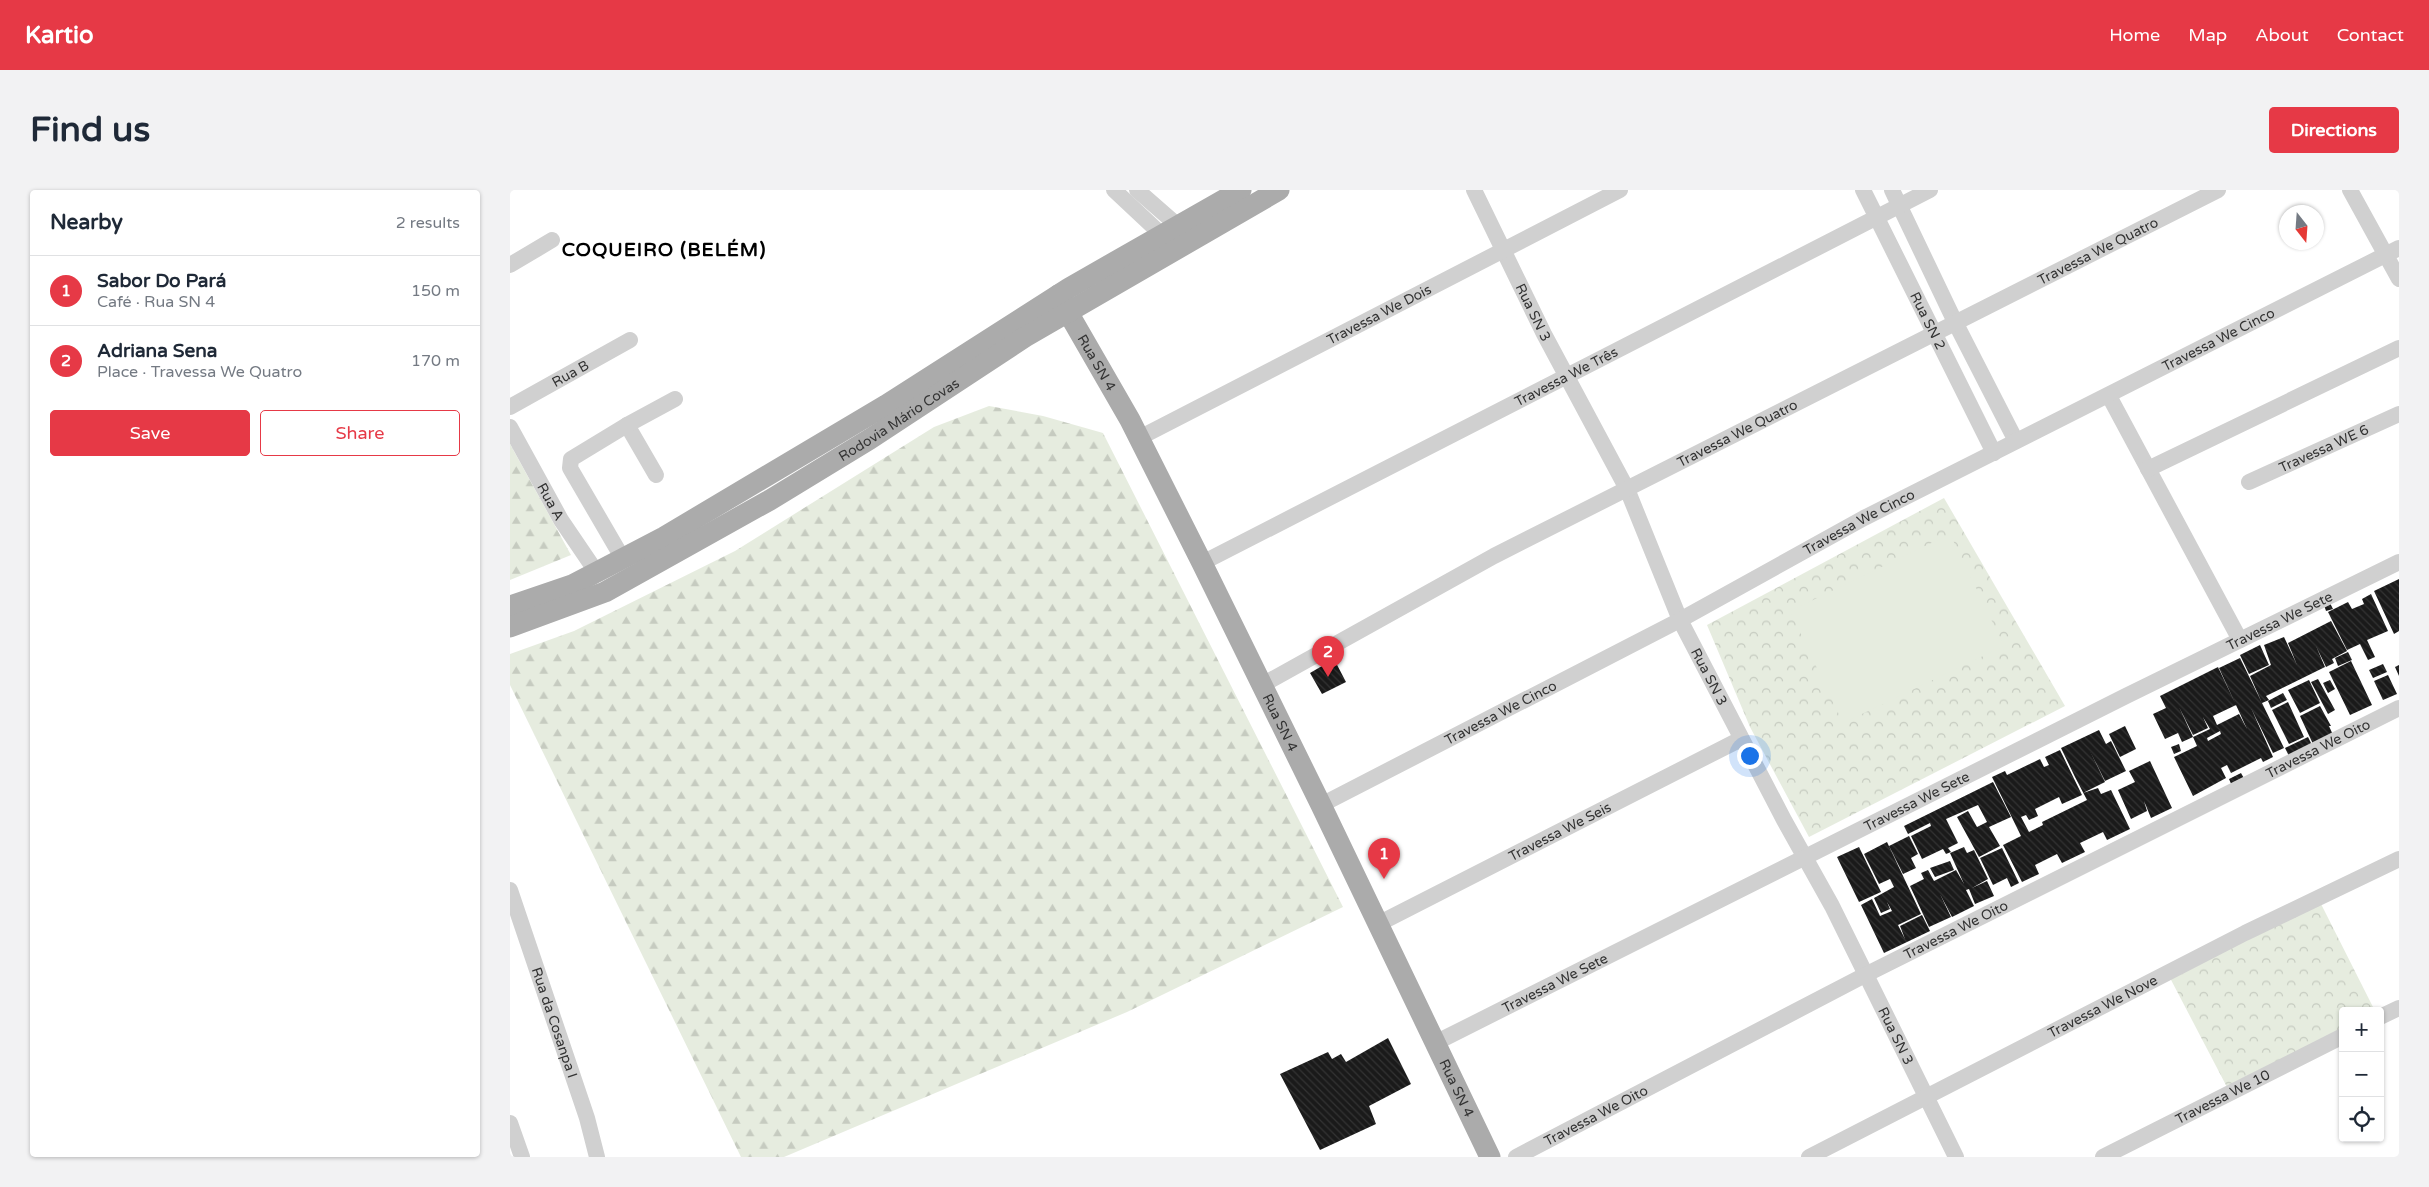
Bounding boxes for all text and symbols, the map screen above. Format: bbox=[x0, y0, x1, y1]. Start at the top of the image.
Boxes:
text: Kartio bbox=[25, 21, 94, 50]
text: Home bbox=[2109, 24, 2160, 46]
text: Map bbox=[2188, 24, 2227, 46]
text: About bbox=[2255, 24, 2309, 46]
text: Contact bbox=[2337, 24, 2404, 46]
button: Directions bbox=[2269, 107, 2399, 153]
text: Find us bbox=[30, 109, 150, 151]
north arrow bbox=[2279, 205, 2324, 250]
text: Nearby bbox=[50, 210, 123, 235]
text: 2 results bbox=[396, 213, 460, 233]
street label: Travessa We Quatro bbox=[2035, 213, 2161, 288]
district label: COQUEIRO (BELÉM) bbox=[562, 238, 766, 261]
text: Sabor Do Pará bbox=[97, 270, 226, 292]
street label: Travessa We Dois bbox=[1324, 280, 1434, 348]
text: 1 bbox=[61, 281, 71, 301]
text: 150 m bbox=[411, 281, 460, 301]
street label: Rua SN 3 bbox=[1512, 281, 1555, 344]
street label: Rua SN 2 bbox=[1907, 289, 1950, 352]
text: Café · Rua SN 4 bbox=[97, 292, 215, 312]
street label: Travessa We Cinco bbox=[2159, 304, 2277, 375]
street label: Rua SN 4 bbox=[1074, 331, 1120, 394]
text: Adriana Sena bbox=[97, 340, 218, 362]
street label: Travessa We Três bbox=[1512, 343, 1621, 410]
text: 2 bbox=[61, 351, 71, 371]
text: 170 m bbox=[411, 351, 460, 371]
street label: Rua B bbox=[549, 356, 592, 390]
text: Place · Travessa We Quatro bbox=[97, 362, 302, 382]
street label: Rodovia Mário Covas bbox=[835, 374, 963, 465]
street label: Travessa We Quatro bbox=[1674, 396, 1800, 471]
button: Save bbox=[50, 410, 250, 456]
button: Share bbox=[260, 410, 460, 456]
street label: Travessa WE 6 bbox=[2276, 420, 2371, 476]
street label: Rua A bbox=[534, 480, 568, 523]
street label: Travessa We Cinco bbox=[1800, 485, 1918, 558]
street label: Travessa We Sete bbox=[2224, 588, 2335, 654]
pin: 2 bbox=[1312, 636, 1344, 677]
street label: Rua SN 3 bbox=[1687, 645, 1731, 708]
street label: Travessa We Cinco bbox=[1442, 677, 1560, 748]
street label: Rua SN 4 bbox=[1259, 691, 1302, 754]
street label: Travessa We Oito bbox=[2263, 715, 2373, 782]
your location bbox=[1737, 743, 1763, 769]
street label: Travessa We Sete bbox=[1861, 767, 1972, 835]
street label: Travessa We Seis bbox=[1506, 798, 1614, 865]
pin: 1 bbox=[1368, 838, 1400, 879]
street label: Travessa We Oito bbox=[1901, 896, 2011, 963]
street label: Travessa We Sete bbox=[1499, 949, 1610, 1016]
street label: Rua da Cosanpa I bbox=[528, 965, 581, 1080]
street label: Travessa We Nove bbox=[2045, 971, 2160, 1041]
street label: Rua SN 3 bbox=[1875, 1004, 1918, 1068]
map controls bbox=[2339, 1007, 2384, 1142]
button: + bbox=[2339, 1007, 2384, 1052]
button: − bbox=[2339, 1052, 2384, 1097]
street label: Rua SN 4 bbox=[1436, 1056, 1478, 1120]
street label: Travessa We 10 bbox=[2172, 1066, 2273, 1128]
street label: Travessa We Oito bbox=[1541, 1081, 1651, 1149]
button: locate bbox=[2339, 1097, 2384, 1142]

